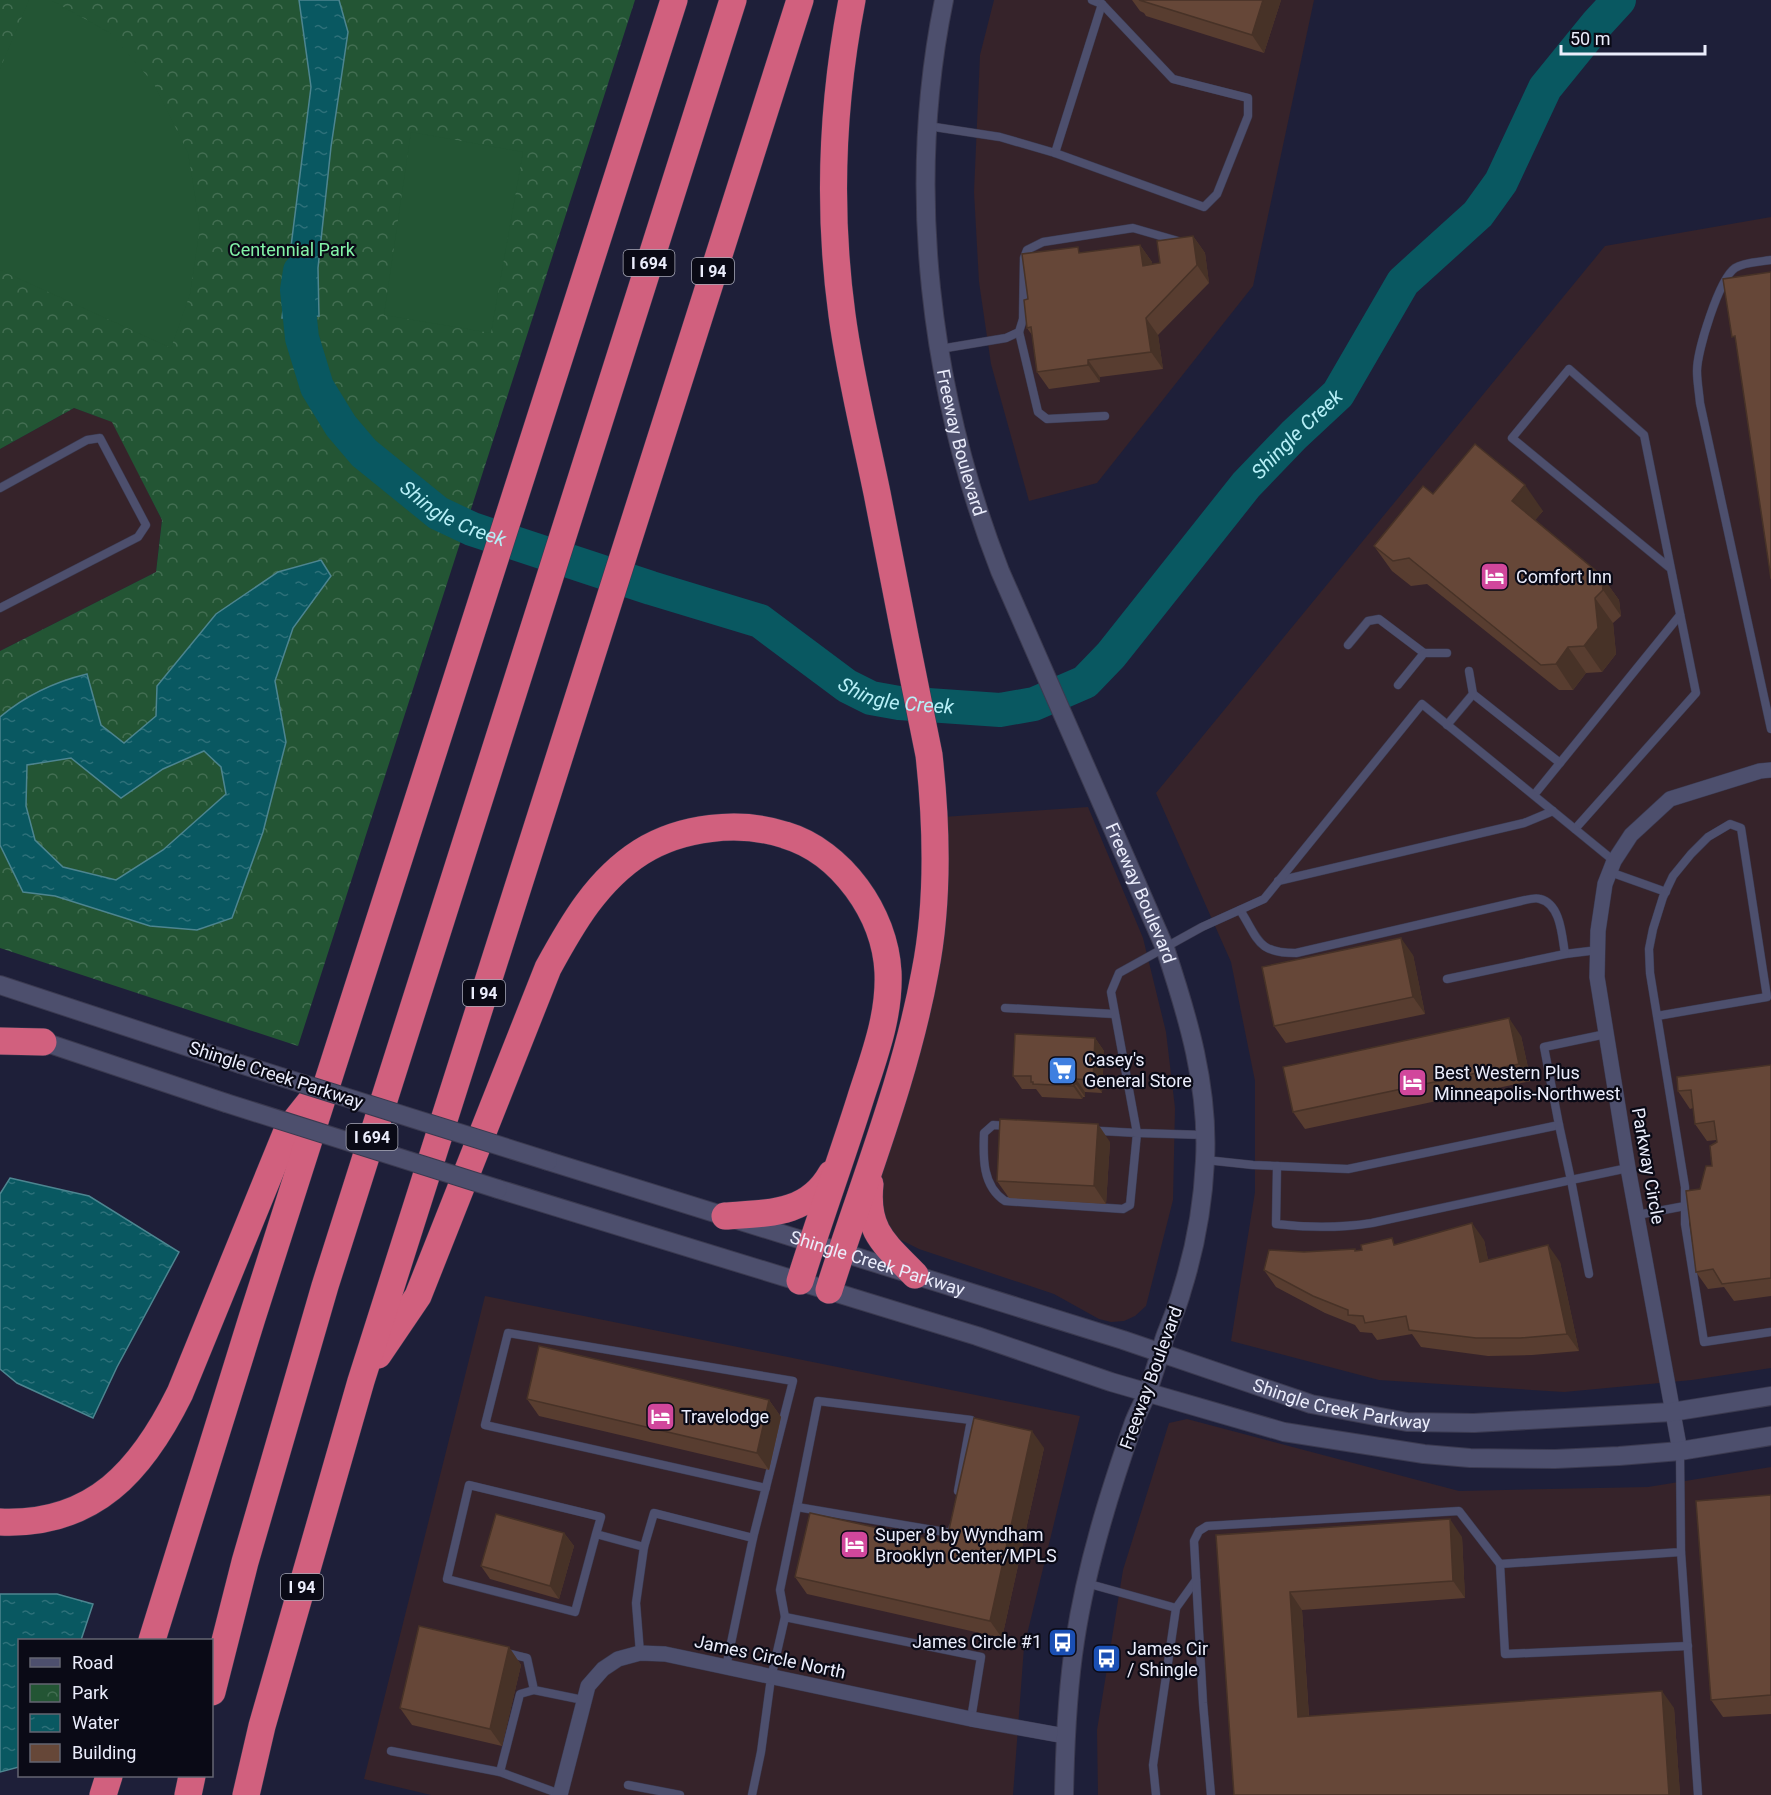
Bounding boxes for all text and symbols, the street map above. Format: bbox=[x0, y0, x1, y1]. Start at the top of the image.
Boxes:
scale bar bbox=[1561, 18, 1705, 56]
text: 50 m bbox=[1570, 28, 1610, 49]
park label: Centennial Park bbox=[229, 239, 356, 260]
road number: I 694 bbox=[624, 250, 674, 276]
road number: I 94 bbox=[692, 258, 734, 284]
street label: Freeway Boulevard bbox=[933, 367, 990, 518]
water label: Shingle Creek bbox=[1246, 383, 1348, 484]
water label: Shingle Creek bbox=[395, 475, 510, 552]
hotel icon: Comfort Inn bbox=[1479, 561, 1511, 593]
place label: Comfort Inn bbox=[1516, 566, 1612, 587]
water label: Shingle Creek bbox=[834, 672, 956, 719]
street label: Freeway Boulevard bbox=[1102, 820, 1180, 966]
road number: I 94 bbox=[463, 980, 505, 1006]
street label: Shingle Creek Parkway bbox=[186, 1036, 366, 1113]
place label: Casey's General Store bbox=[1084, 1049, 1192, 1091]
supermarket icon: Casey's General Store bbox=[1047, 1054, 1079, 1086]
place label: Best Western Plus Minneapolis-Northwest bbox=[1434, 1062, 1621, 1104]
hotel icon: Best Western Plus Minneapolis-Northwest bbox=[1397, 1067, 1429, 1099]
street label: Parkway Circle bbox=[1628, 1106, 1669, 1226]
road number: I 694 bbox=[346, 1124, 398, 1150]
street label: Shingle Creek Parkway bbox=[788, 1226, 968, 1300]
street label: Freeway Boulevard bbox=[1115, 1303, 1186, 1452]
street label: Shingle Creek Parkway bbox=[1250, 1374, 1431, 1433]
hotel icon: Travelodge bbox=[644, 1401, 676, 1433]
place label: Travelodge bbox=[681, 1406, 769, 1427]
place label: Super 8 by Wyndham Brooklyn Center/MPLS bbox=[875, 1524, 1057, 1566]
hotel icon: Super 8 by Wyndham Brooklyn Center/MPLS bbox=[838, 1529, 870, 1561]
road number: I 94 bbox=[281, 1574, 323, 1600]
bus stop icon: James Circle #1 bbox=[1047, 1626, 1079, 1658]
street label: James Circle North bbox=[693, 1630, 848, 1683]
place label: James Circle #1 bbox=[912, 1631, 1042, 1652]
place label: James Cir / Shingle bbox=[1127, 1638, 1208, 1680]
legend bbox=[18, 1639, 213, 1777]
bus stop icon: James Cir / Shingle bbox=[1090, 1643, 1122, 1675]
text: Road bbox=[72, 1652, 113, 1673]
text: Park bbox=[72, 1682, 109, 1703]
text: Water bbox=[72, 1712, 119, 1733]
text: Building bbox=[72, 1742, 136, 1763]

